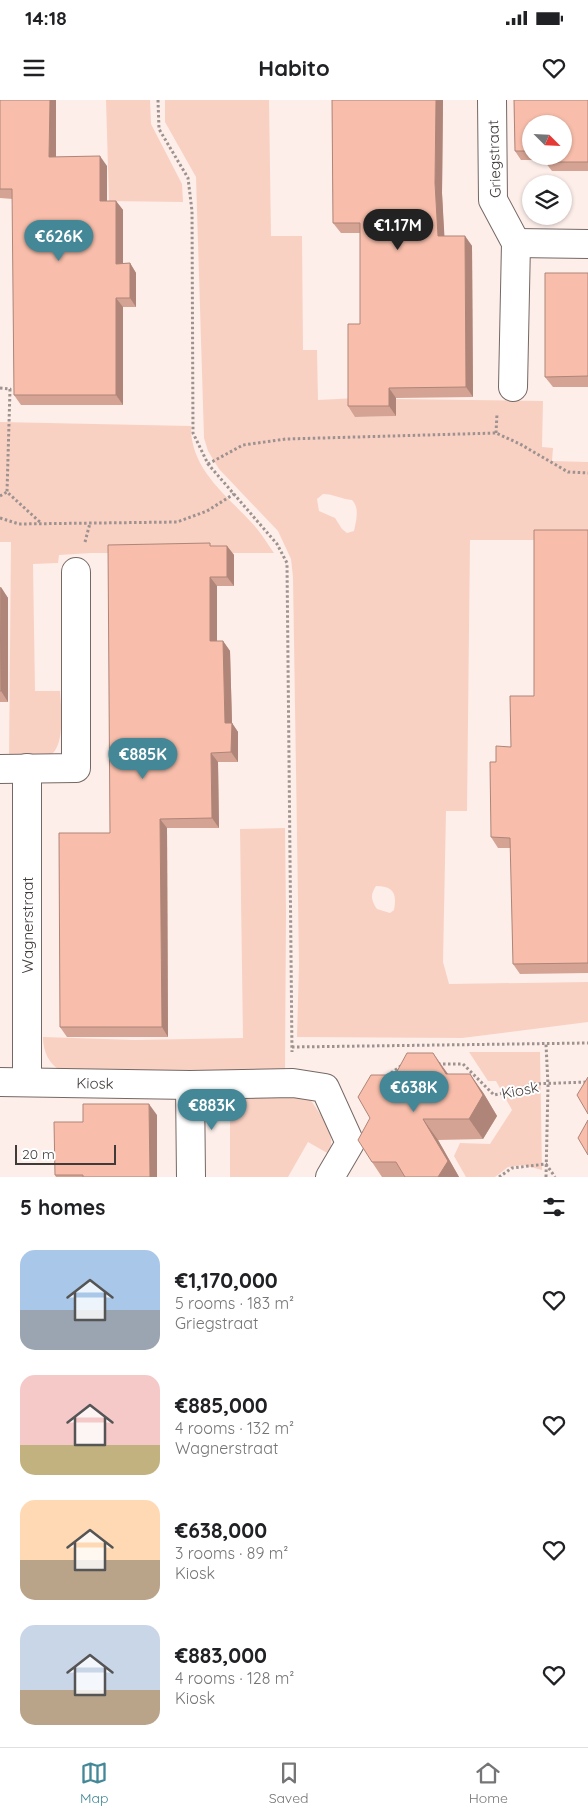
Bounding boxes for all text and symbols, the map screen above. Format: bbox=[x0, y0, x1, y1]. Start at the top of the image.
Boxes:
text: 14:18 bbox=[25, 6, 67, 30]
icon: menu bbox=[20, 54, 48, 82]
text: Habito bbox=[258, 54, 330, 82]
icon: heart bbox=[540, 54, 568, 82]
north arrow bbox=[522, 115, 572, 165]
map controls bbox=[522, 115, 572, 225]
street label: Griegstraat bbox=[483, 120, 505, 198]
button: layers bbox=[522, 175, 572, 225]
pin: €1.17M bbox=[357, 208, 439, 251]
text: €1.17M bbox=[374, 215, 422, 235]
pin: €626K bbox=[24, 220, 94, 262]
text: €626K bbox=[35, 226, 83, 246]
pin: €885K bbox=[108, 738, 178, 780]
text: €885K bbox=[119, 744, 167, 764]
street label: Wagnerstraat bbox=[18, 877, 37, 973]
pin: €638K bbox=[379, 1070, 449, 1113]
street label: Kiosk bbox=[76, 1073, 114, 1093]
text: €638K bbox=[391, 1077, 437, 1097]
street label: Kiosk bbox=[500, 1077, 540, 1103]
pin: €883K bbox=[177, 1088, 247, 1131]
text: €883K bbox=[189, 1095, 235, 1115]
scale bar bbox=[15, 1142, 116, 1165]
text: 20 m bbox=[22, 1145, 55, 1163]
icon: filters bbox=[540, 1193, 568, 1221]
text: 5 homes bbox=[20, 1194, 105, 1220]
text: €1,170,000 bbox=[175, 1267, 278, 1293]
icon: home bbox=[60, 1270, 120, 1330]
icon: heart bbox=[540, 1286, 568, 1314]
text: 5 rooms · 183 m² bbox=[175, 1293, 294, 1313]
text: Griegstraat bbox=[175, 1313, 258, 1333]
text: €885,000 bbox=[175, 1392, 268, 1418]
icon: home bbox=[60, 1395, 120, 1455]
icon: heart bbox=[540, 1411, 568, 1439]
text: 4 rooms · 132 m² bbox=[175, 1418, 294, 1438]
text: Wagnerstraat bbox=[175, 1438, 278, 1458]
text: €638,000 bbox=[175, 1517, 267, 1543]
icon: home bbox=[60, 1520, 120, 1580]
icon: heart bbox=[540, 1536, 568, 1564]
text: 3 rooms · 89 m² bbox=[175, 1543, 288, 1563]
text: Kiosk bbox=[175, 1563, 215, 1583]
text: €883,000 bbox=[175, 1642, 267, 1668]
icon: home bbox=[60, 1645, 120, 1705]
icon: heart bbox=[540, 1661, 568, 1689]
text: 4 rooms · 128 m² bbox=[175, 1668, 294, 1688]
text: Kiosk bbox=[175, 1688, 215, 1708]
tab: Map bbox=[80, 1759, 109, 1807]
tab: Saved bbox=[269, 1759, 309, 1807]
tab: Home bbox=[469, 1759, 508, 1807]

